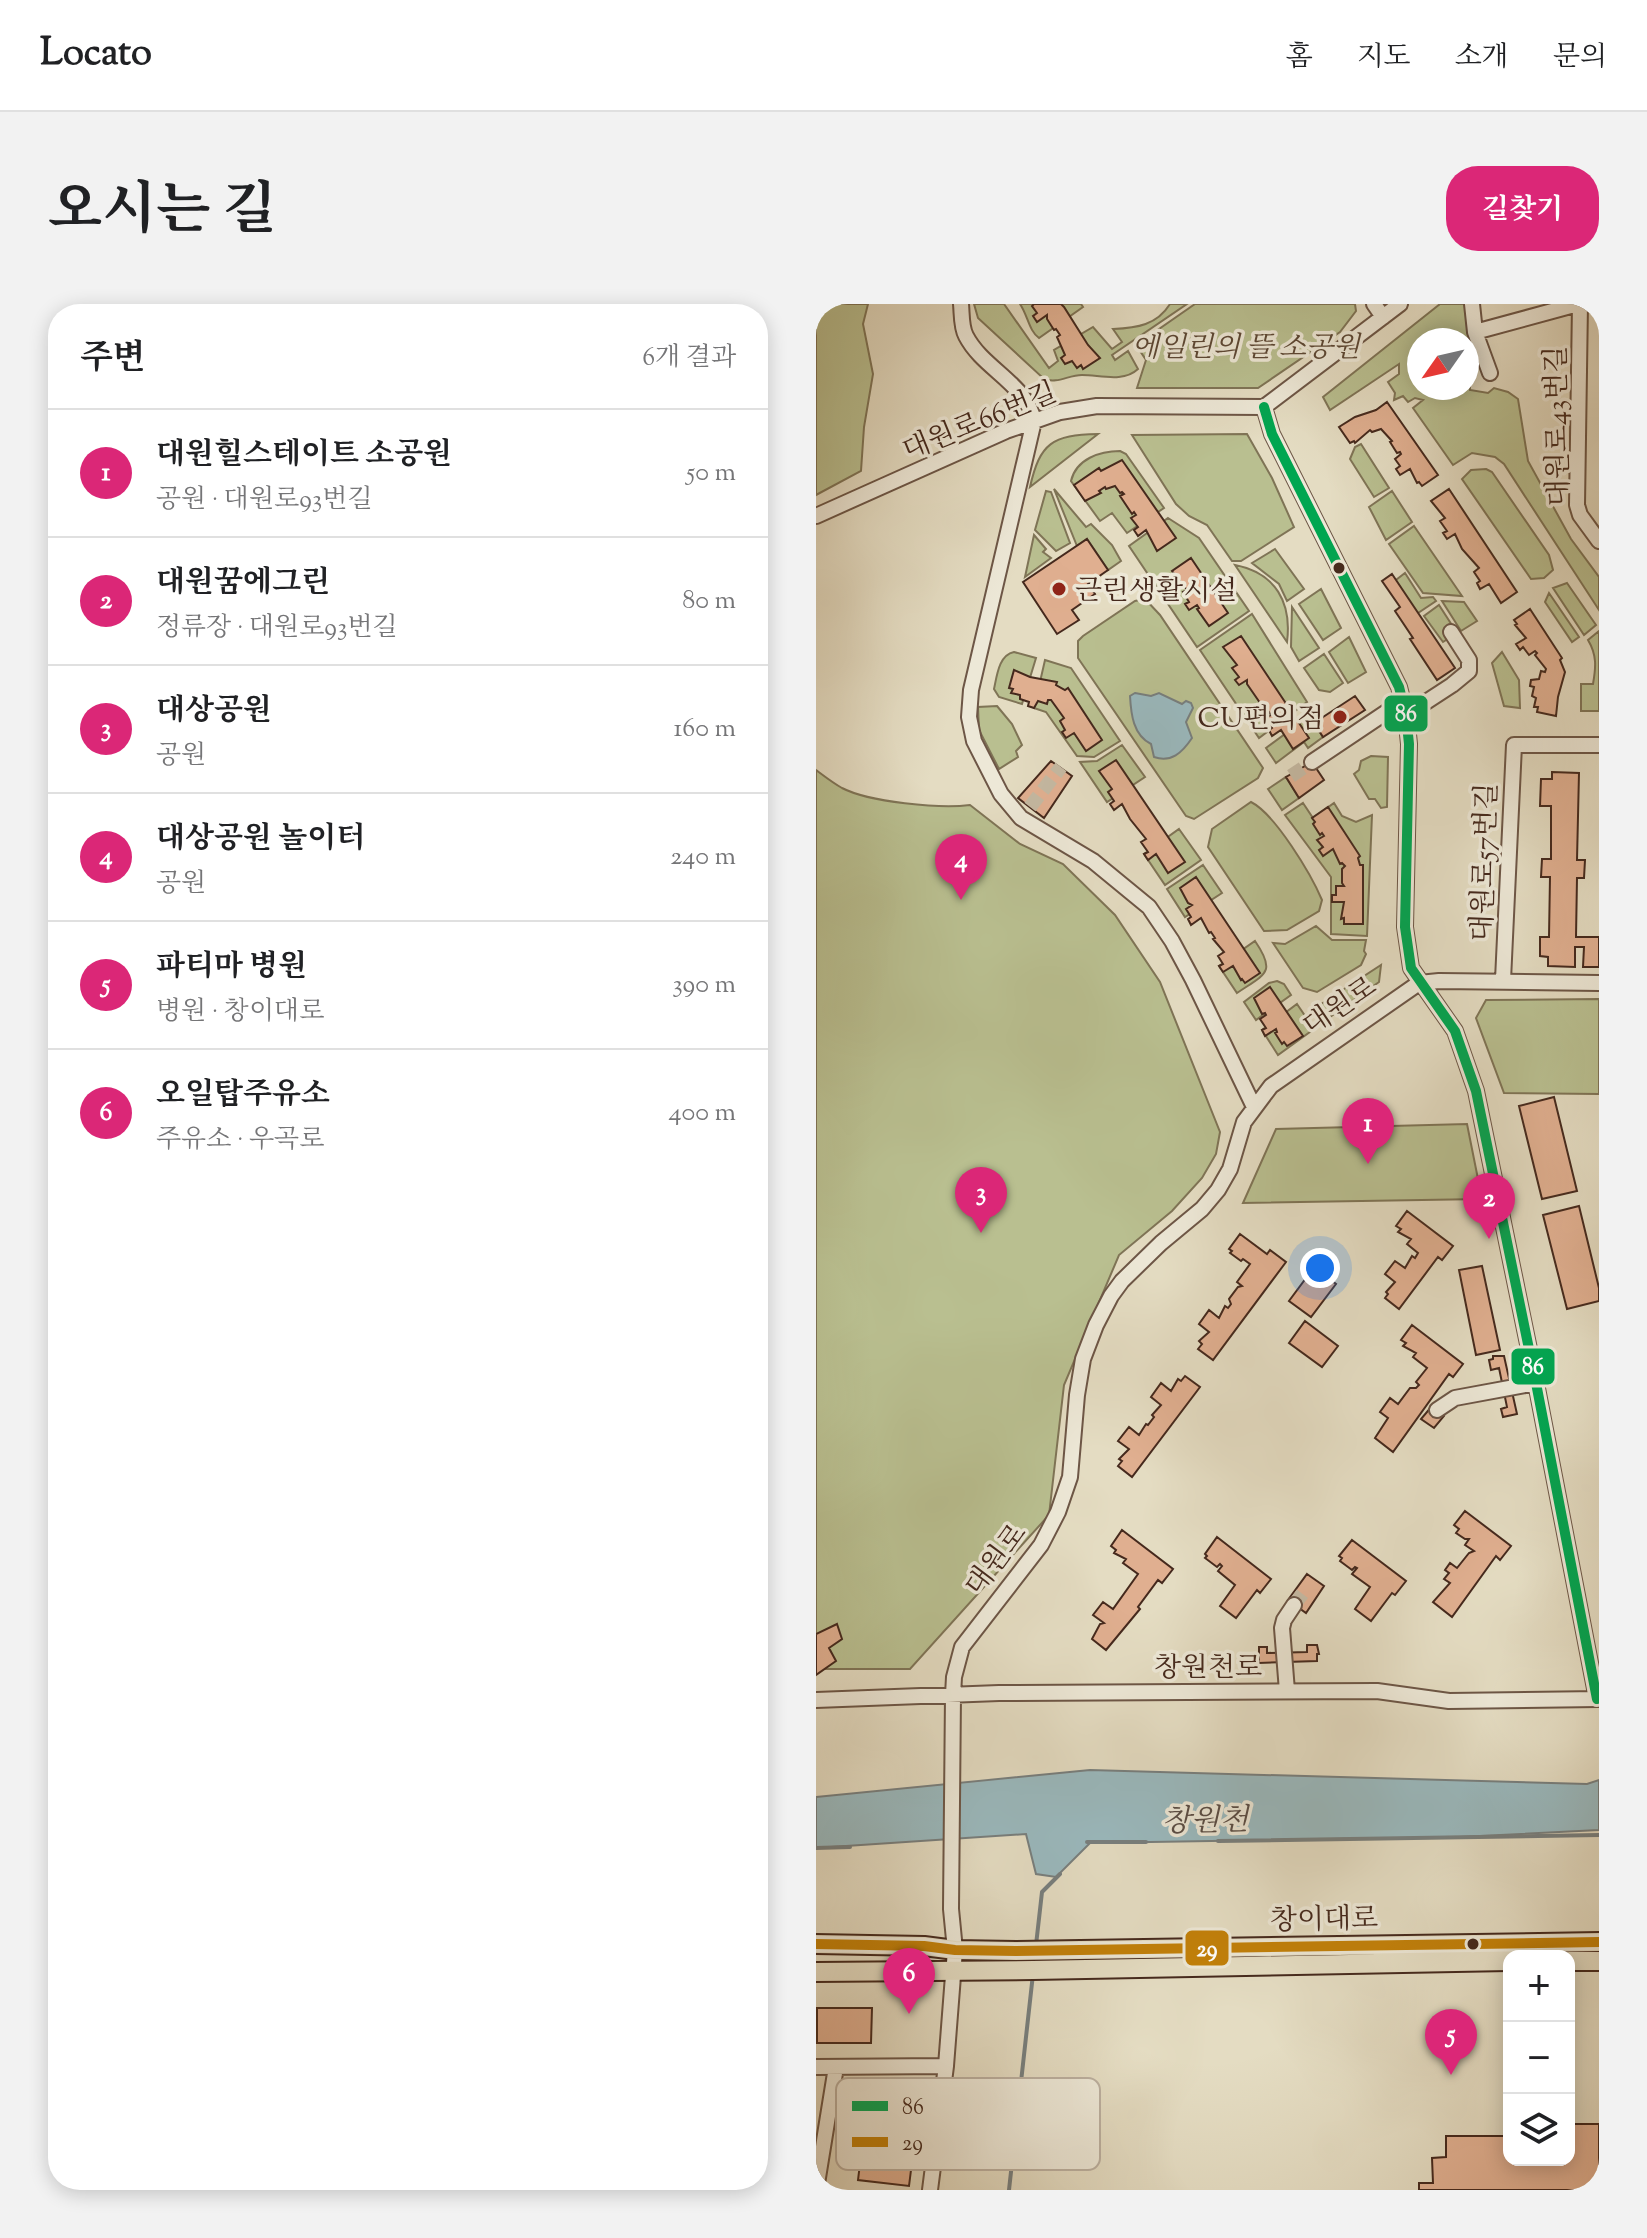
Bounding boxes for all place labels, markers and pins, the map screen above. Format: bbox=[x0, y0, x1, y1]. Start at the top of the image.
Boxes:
unlabelled marker bbox=[1331, 560, 1347, 576]
place label: 근린생활시설 bbox=[1075, 572, 1237, 612]
marker: 근린생활시설 bbox=[1050, 580, 1068, 598]
place label: CU편의점 bbox=[1197, 700, 1324, 740]
marker: CU편의점 bbox=[1331, 708, 1349, 726]
pin: 4 bbox=[935, 834, 987, 900]
pin: 1 bbox=[1342, 1098, 1394, 1164]
pin: 3 bbox=[955, 1167, 1007, 1233]
pin: 2 bbox=[1463, 1173, 1515, 1239]
unlabelled marker bbox=[1465, 1936, 1481, 1952]
pin: 6 bbox=[883, 1948, 935, 2014]
pin: 5 bbox=[1425, 2009, 1477, 2075]

